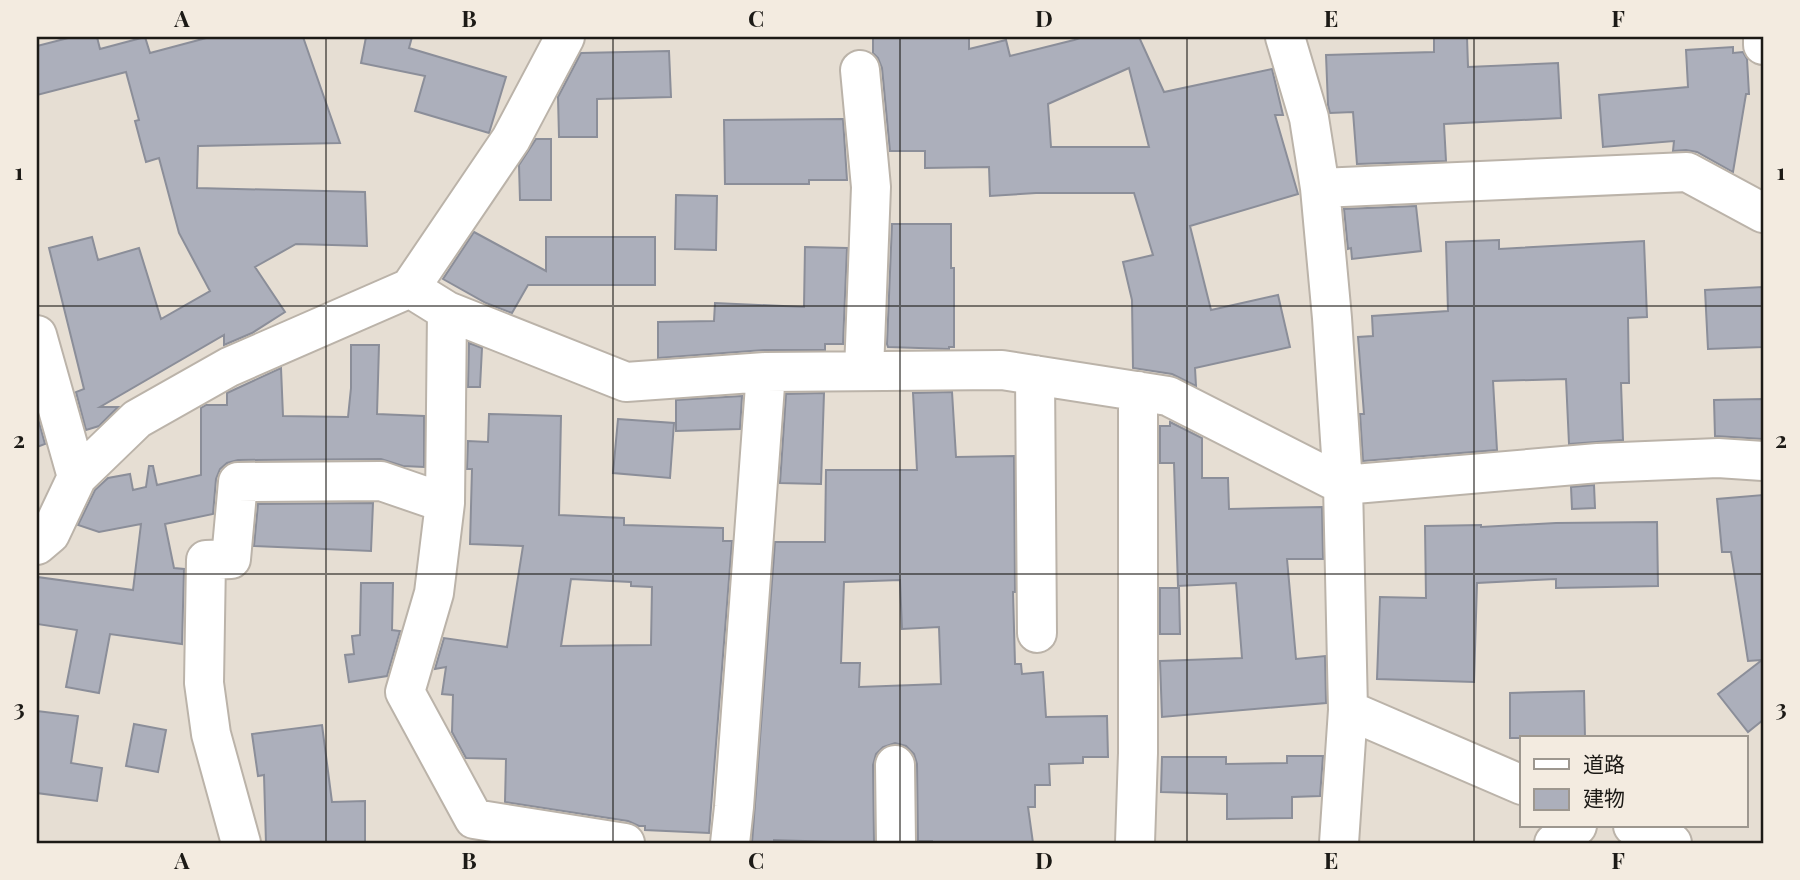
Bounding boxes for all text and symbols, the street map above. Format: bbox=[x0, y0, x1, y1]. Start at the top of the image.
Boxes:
text: A bbox=[173, 2, 190, 33]
text: B bbox=[461, 2, 477, 33]
text: C bbox=[748, 2, 764, 33]
text: D bbox=[1035, 2, 1053, 33]
text: E bbox=[1324, 2, 1338, 33]
text: F bbox=[1611, 2, 1625, 33]
text: 1 bbox=[15, 155, 24, 186]
text: 1 bbox=[1777, 155, 1786, 186]
text: 2 bbox=[13, 423, 25, 454]
text: 2 bbox=[1775, 423, 1787, 454]
text: 3 bbox=[13, 691, 25, 722]
text: 3 bbox=[1775, 691, 1787, 722]
legend bbox=[1520, 736, 1748, 828]
text: 道路 bbox=[1583, 749, 1625, 777]
text: 建物 bbox=[1583, 783, 1625, 811]
text: A bbox=[173, 844, 190, 875]
text: B bbox=[461, 844, 477, 875]
text: C bbox=[748, 844, 764, 875]
text: D bbox=[1035, 844, 1053, 875]
text: E bbox=[1324, 844, 1338, 875]
text: F bbox=[1611, 844, 1625, 875]

